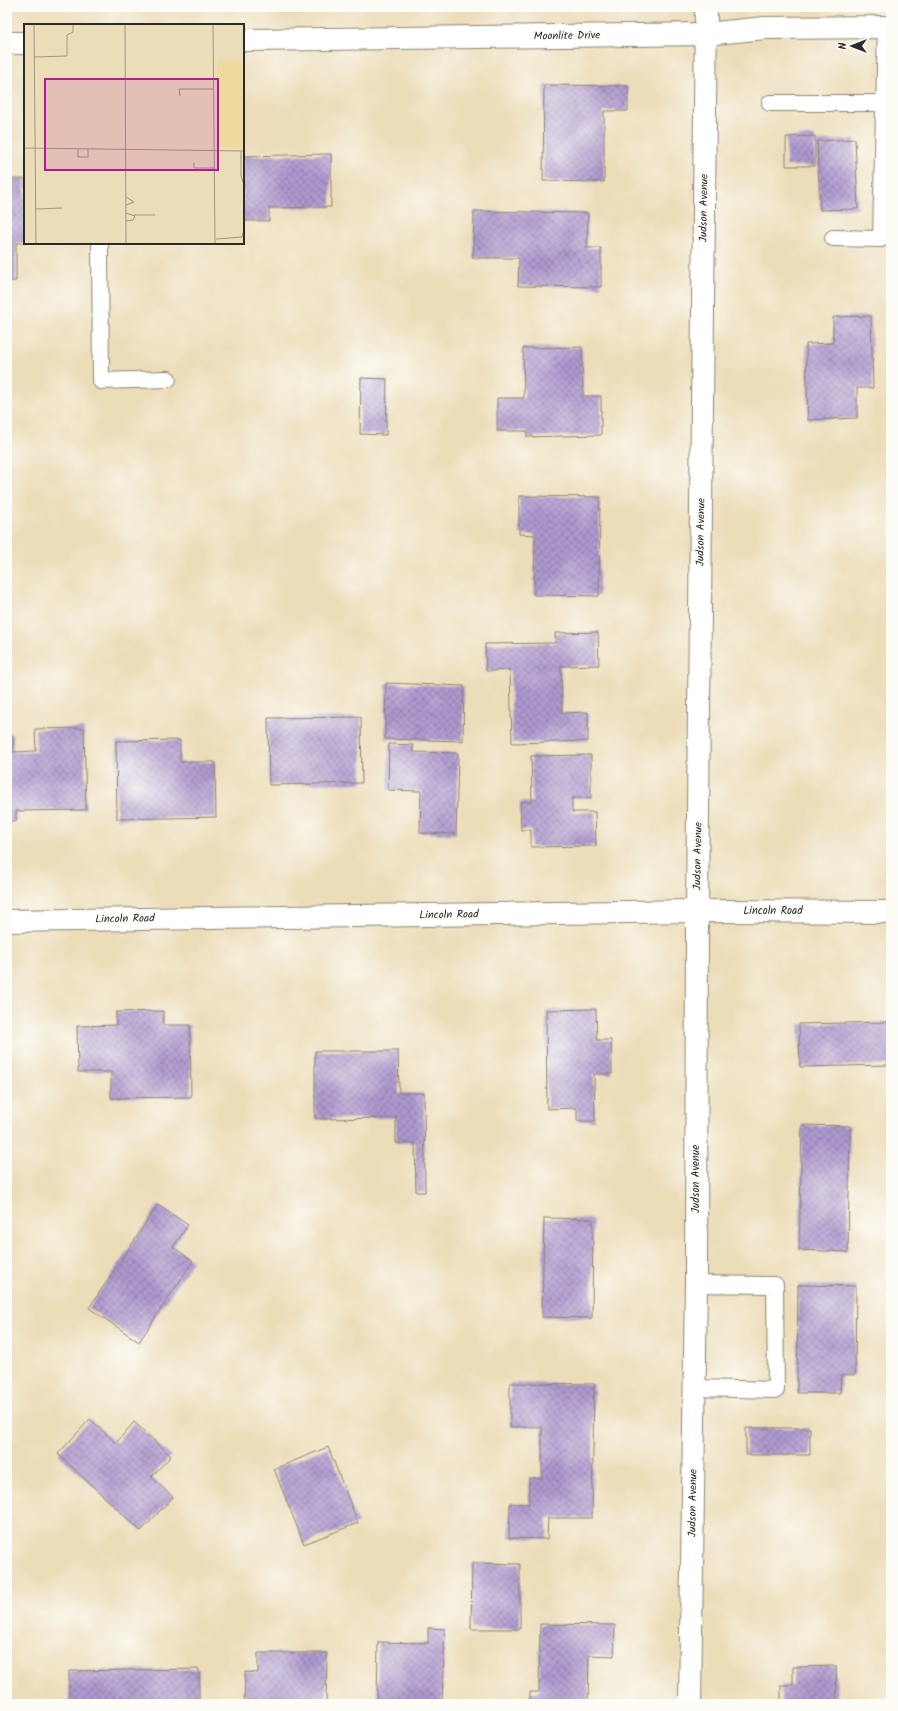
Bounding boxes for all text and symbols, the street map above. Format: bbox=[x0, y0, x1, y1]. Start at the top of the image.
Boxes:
inset map bbox=[24, 24, 244, 244]
street label: Moonlite Drive bbox=[534, 26, 600, 46]
north arrow bbox=[832, 26, 872, 66]
text: N bbox=[834, 42, 852, 49]
street label: Judson Avenue bbox=[694, 174, 714, 242]
street label: Judson Avenue bbox=[691, 498, 711, 566]
street label: Judson Avenue bbox=[688, 822, 708, 890]
street label: Lincoln Road bbox=[743, 902, 803, 920]
street label: Lincoln Road bbox=[419, 905, 479, 925]
street label: Lincoln Road bbox=[95, 909, 155, 929]
street label: Judson Avenue bbox=[687, 1145, 705, 1213]
street label: Judson Avenue bbox=[683, 1469, 703, 1537]

